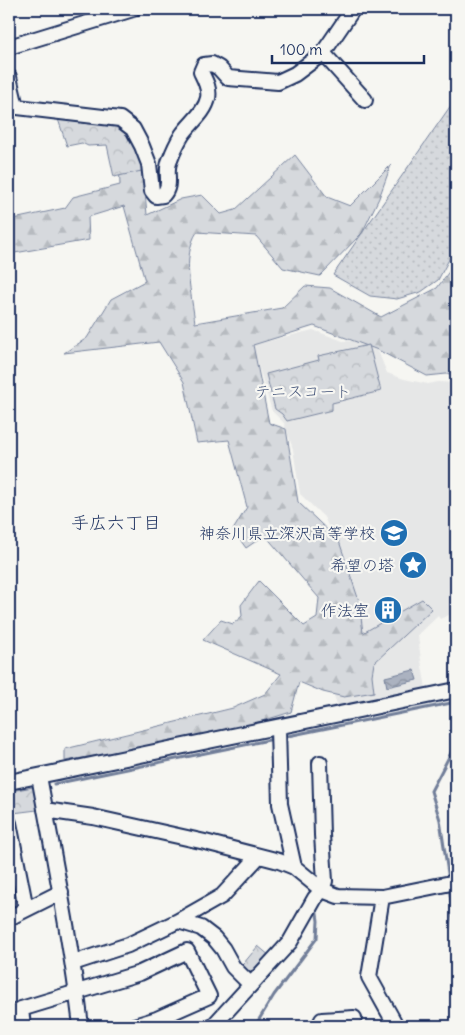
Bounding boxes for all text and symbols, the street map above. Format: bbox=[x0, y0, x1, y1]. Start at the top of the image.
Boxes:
scale bar bbox=[272, 32, 425, 64]
text: 100 m bbox=[280, 40, 322, 59]
park label: テニスコート bbox=[255, 381, 351, 401]
district label: 手広六丁目 bbox=[71, 511, 161, 534]
school or university icon: 神奈川県立深沢高等学校 bbox=[379, 518, 409, 548]
place label: 神奈川県立深沢高等学校 bbox=[199, 523, 375, 543]
place icon: 希望の塔 bbox=[398, 550, 428, 580]
place label: 希望の塔 bbox=[330, 555, 394, 575]
building icon: 作法室 bbox=[373, 595, 403, 625]
place label: 作法室 bbox=[321, 600, 369, 620]

